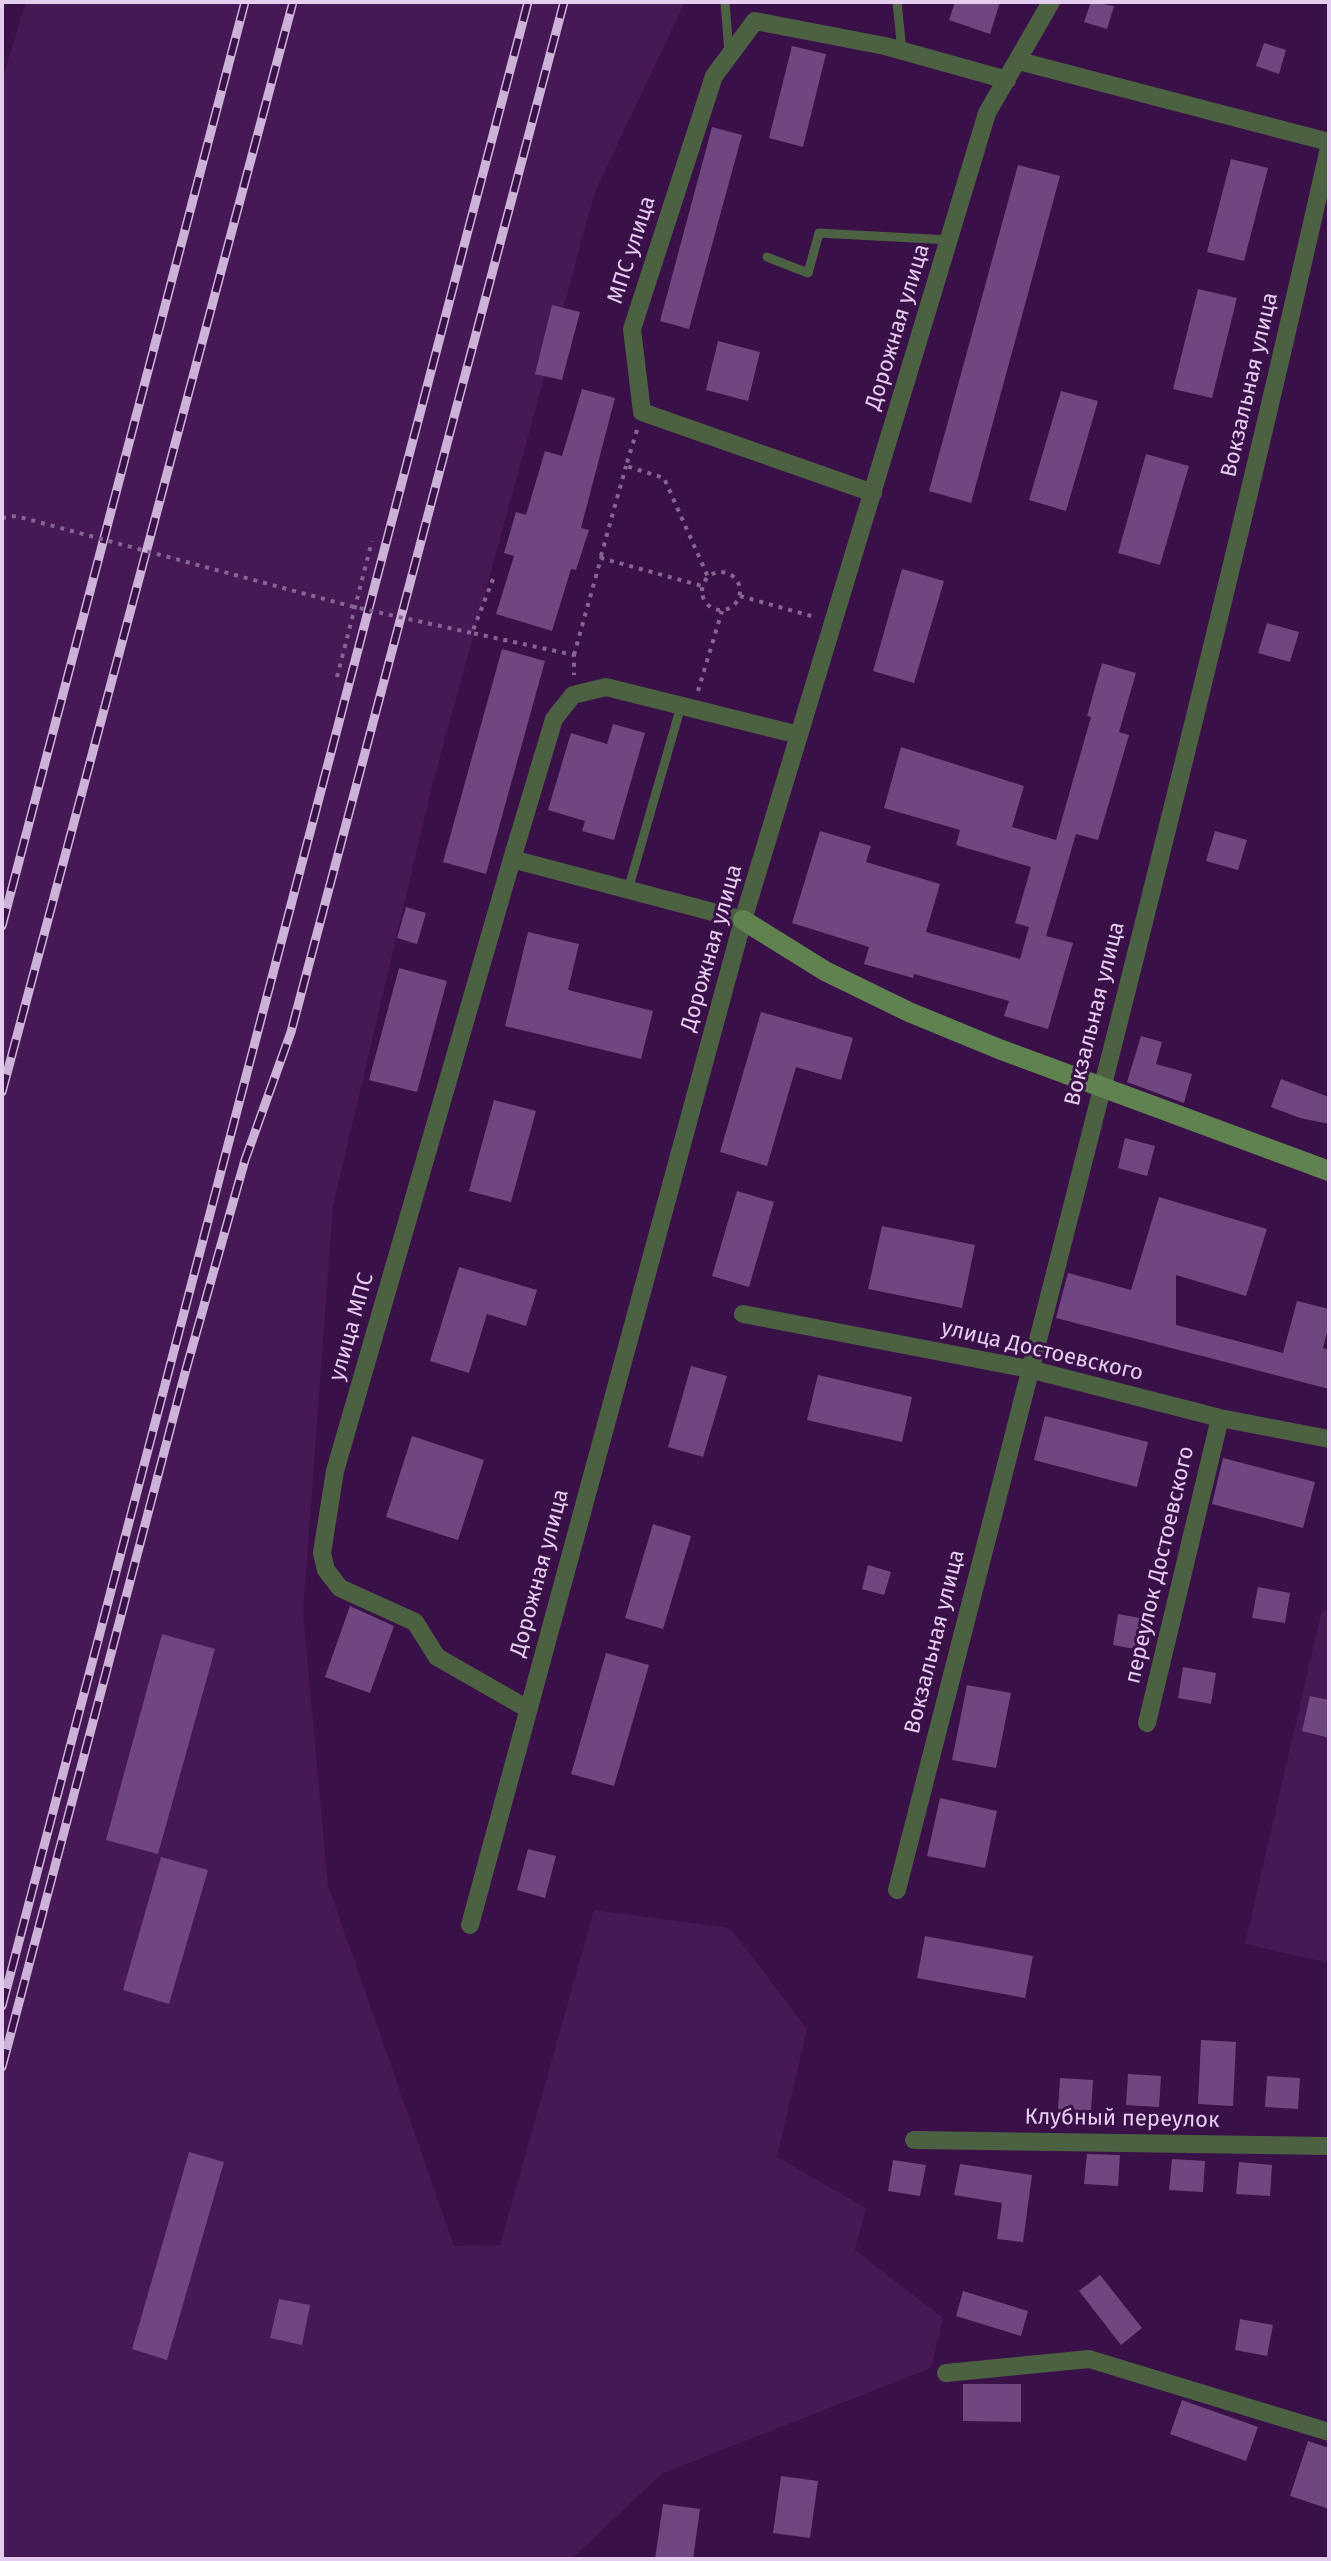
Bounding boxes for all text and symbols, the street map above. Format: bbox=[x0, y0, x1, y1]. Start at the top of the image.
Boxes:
street label: МПС улица bbox=[602, 193, 662, 307]
street label: Дорожная улица bbox=[860, 241, 936, 413]
street label: Вокзальная улица bbox=[1216, 290, 1284, 480]
street label: Дорожная улица bbox=[676, 862, 748, 1034]
street label: Вокзальная улица bbox=[1059, 919, 1131, 1109]
street label: улица МПС bbox=[324, 1270, 380, 1384]
street label: улица Достоевского bbox=[938, 1315, 1146, 1387]
street label: переулок Достоевского bbox=[1120, 1444, 1200, 1686]
street label: Дорожная улица bbox=[505, 1486, 575, 1660]
street label: Вокзальная улица bbox=[899, 1547, 971, 1737]
street label: Клубный переулок bbox=[1024, 2104, 1220, 2134]

